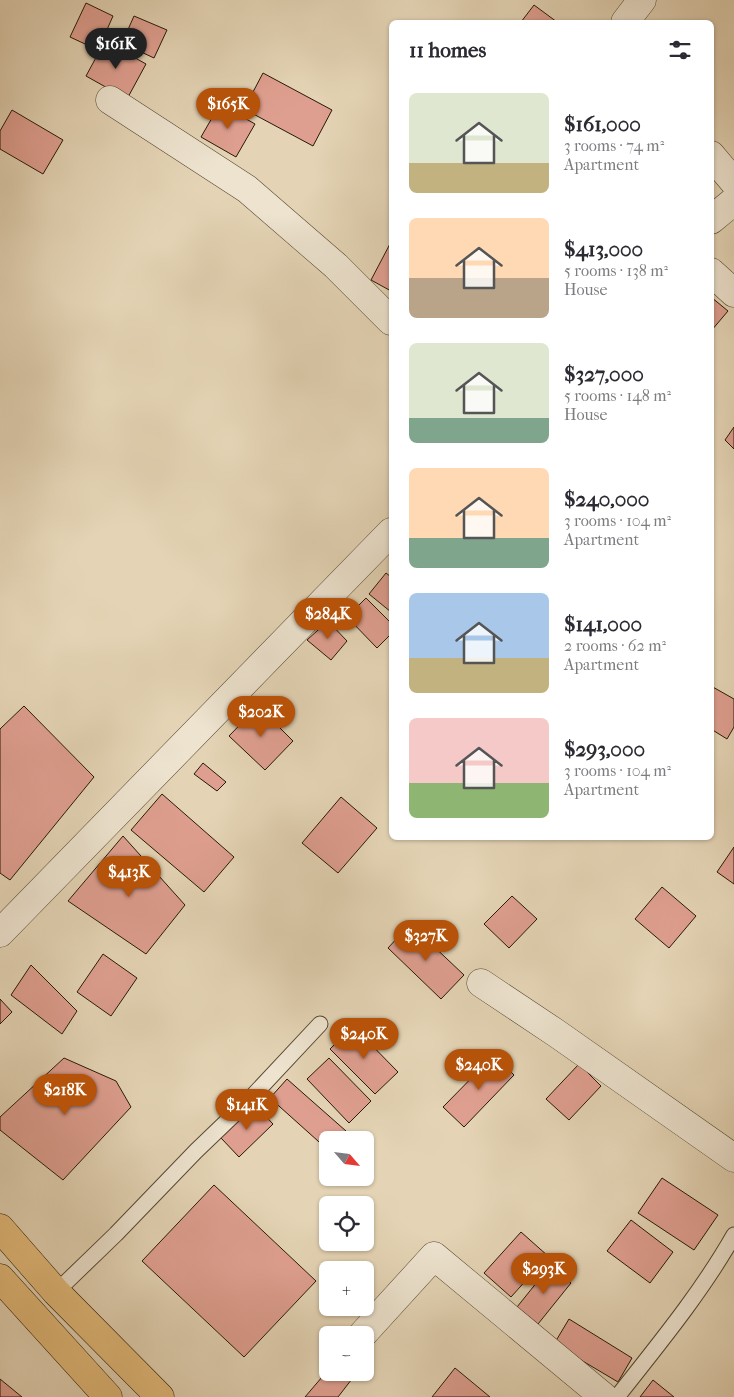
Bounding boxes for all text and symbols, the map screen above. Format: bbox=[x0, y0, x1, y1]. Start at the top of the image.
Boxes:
pin: $161K bbox=[81, 28, 151, 70]
text: $161K bbox=[96, 34, 136, 53]
icon: filters bbox=[666, 36, 694, 64]
text: 11 homes bbox=[409, 38, 486, 62]
pin: $165K bbox=[193, 88, 263, 130]
text: $165K bbox=[207, 94, 249, 113]
text: $161,000 bbox=[564, 112, 641, 136]
icon: home bbox=[449, 113, 509, 173]
text: 3 rooms · 74 m² bbox=[564, 136, 664, 155]
text: Apartment bbox=[564, 155, 639, 174]
text: $413,000 bbox=[564, 237, 643, 261]
icon: home bbox=[449, 238, 509, 298]
text: 5 rooms · 138 m² bbox=[564, 261, 668, 280]
text: House bbox=[564, 280, 607, 299]
text: $327,000 bbox=[564, 362, 644, 386]
icon: home bbox=[449, 363, 509, 423]
text: 5 rooms · 148 m² bbox=[564, 386, 671, 405]
text: House bbox=[564, 405, 607, 424]
text: $240,000 bbox=[564, 487, 649, 511]
icon: home bbox=[449, 488, 509, 548]
text: 3 rooms · 104 m² bbox=[564, 511, 671, 530]
text: Apartment bbox=[564, 530, 639, 549]
pin: $284K bbox=[293, 598, 363, 640]
text: $284K bbox=[305, 604, 351, 623]
text: $141,000 bbox=[564, 612, 642, 636]
icon: home bbox=[449, 613, 509, 673]
text: 2 rooms · 62 m² bbox=[564, 636, 666, 655]
text: Apartment bbox=[564, 655, 639, 674]
pin: $202K bbox=[226, 696, 296, 738]
text: $202K bbox=[238, 702, 284, 721]
text: $293,000 bbox=[564, 737, 645, 761]
icon: home bbox=[449, 738, 509, 798]
text: 3 rooms · 104 m² bbox=[564, 761, 671, 780]
text: Apartment bbox=[564, 780, 639, 799]
pin: $413K bbox=[94, 856, 164, 898]
text: $413K bbox=[108, 862, 150, 881]
pin: $327K bbox=[391, 920, 461, 962]
text: $327K bbox=[405, 926, 447, 945]
pin: $240K bbox=[329, 1018, 399, 1060]
text: $240K bbox=[341, 1024, 387, 1043]
pin: $240K bbox=[444, 1048, 514, 1091]
text: $240K bbox=[456, 1055, 502, 1074]
pin: $218K bbox=[30, 1074, 100, 1116]
text: $218K bbox=[44, 1080, 86, 1099]
pin: $141K bbox=[212, 1088, 282, 1131]
text: $141K bbox=[226, 1095, 268, 1114]
north arrow bbox=[319, 1131, 374, 1186]
map controls bbox=[319, 1131, 374, 1381]
button: locate bbox=[319, 1196, 374, 1251]
pin: $293K bbox=[509, 1252, 579, 1295]
text: $293K bbox=[522, 1259, 566, 1278]
button: + bbox=[319, 1261, 374, 1316]
button: − bbox=[319, 1326, 374, 1381]

